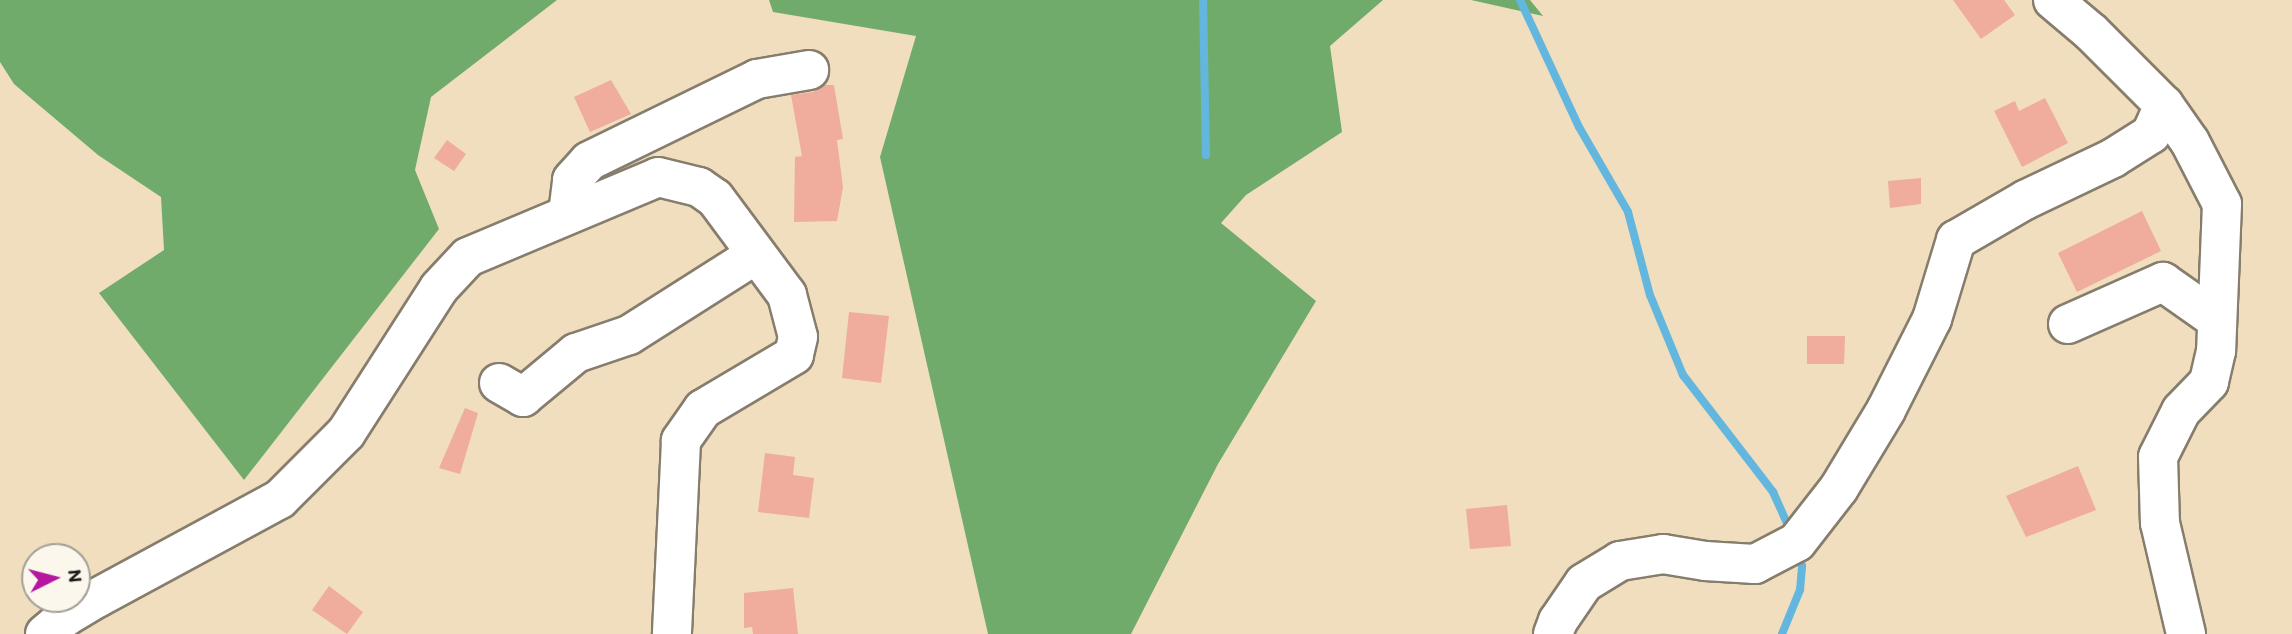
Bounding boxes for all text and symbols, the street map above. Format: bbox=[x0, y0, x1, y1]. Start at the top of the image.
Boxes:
north arrow bbox=[21, 543, 91, 613]
text: N bbox=[63, 568, 87, 584]

